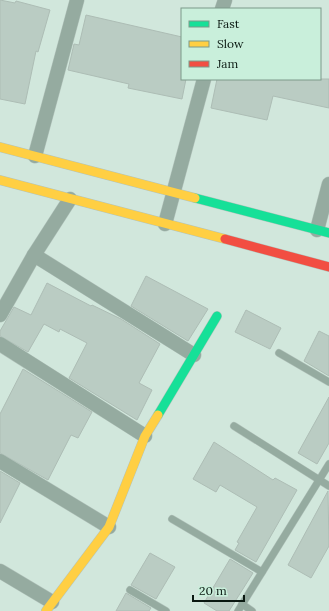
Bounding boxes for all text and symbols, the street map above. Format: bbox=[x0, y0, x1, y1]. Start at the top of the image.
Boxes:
legend bbox=[181, 8, 321, 80]
text: Fast bbox=[217, 16, 240, 31]
text: Slow bbox=[217, 36, 244, 51]
text: Jam bbox=[216, 56, 238, 71]
scale bar bbox=[193, 577, 244, 603]
text: 20 m bbox=[199, 583, 227, 598]

